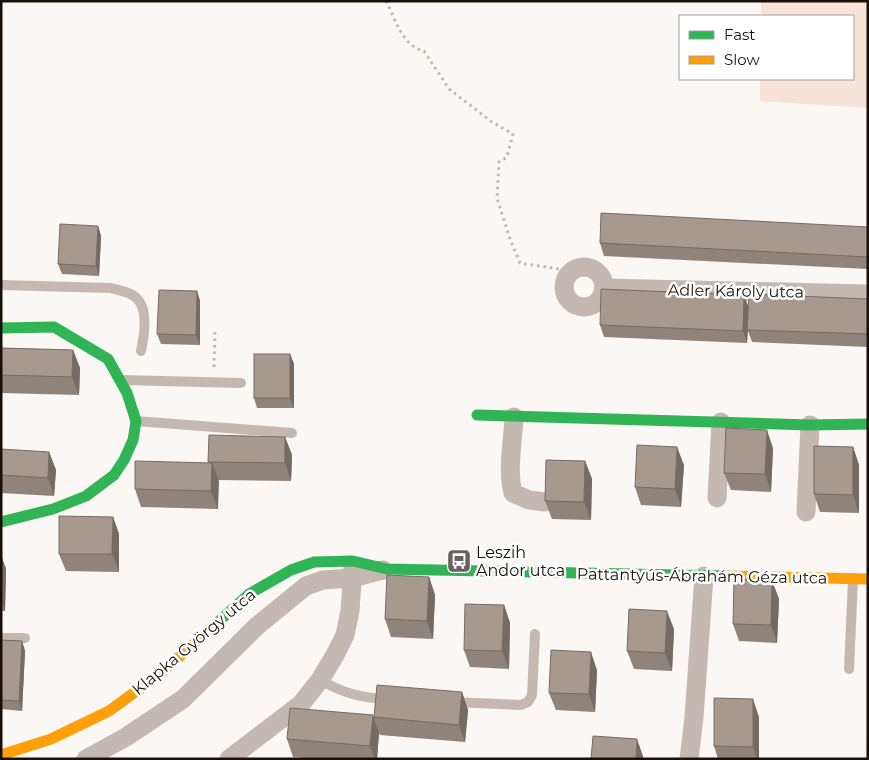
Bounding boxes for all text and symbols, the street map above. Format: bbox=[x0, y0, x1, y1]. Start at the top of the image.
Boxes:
legend bbox=[679, 15, 854, 80]
text: Fast bbox=[724, 25, 755, 44]
text: Slow bbox=[724, 50, 760, 69]
street label: Adler Károly utca bbox=[668, 280, 804, 302]
place label: Leszih Andor utca bbox=[476, 543, 565, 580]
bus stop icon: Leszih Andor utca bbox=[446, 548, 472, 574]
street label: Pattantyús-Ábrahám Géza utca bbox=[577, 564, 827, 588]
street label: Klapka György utca bbox=[128, 585, 260, 699]

